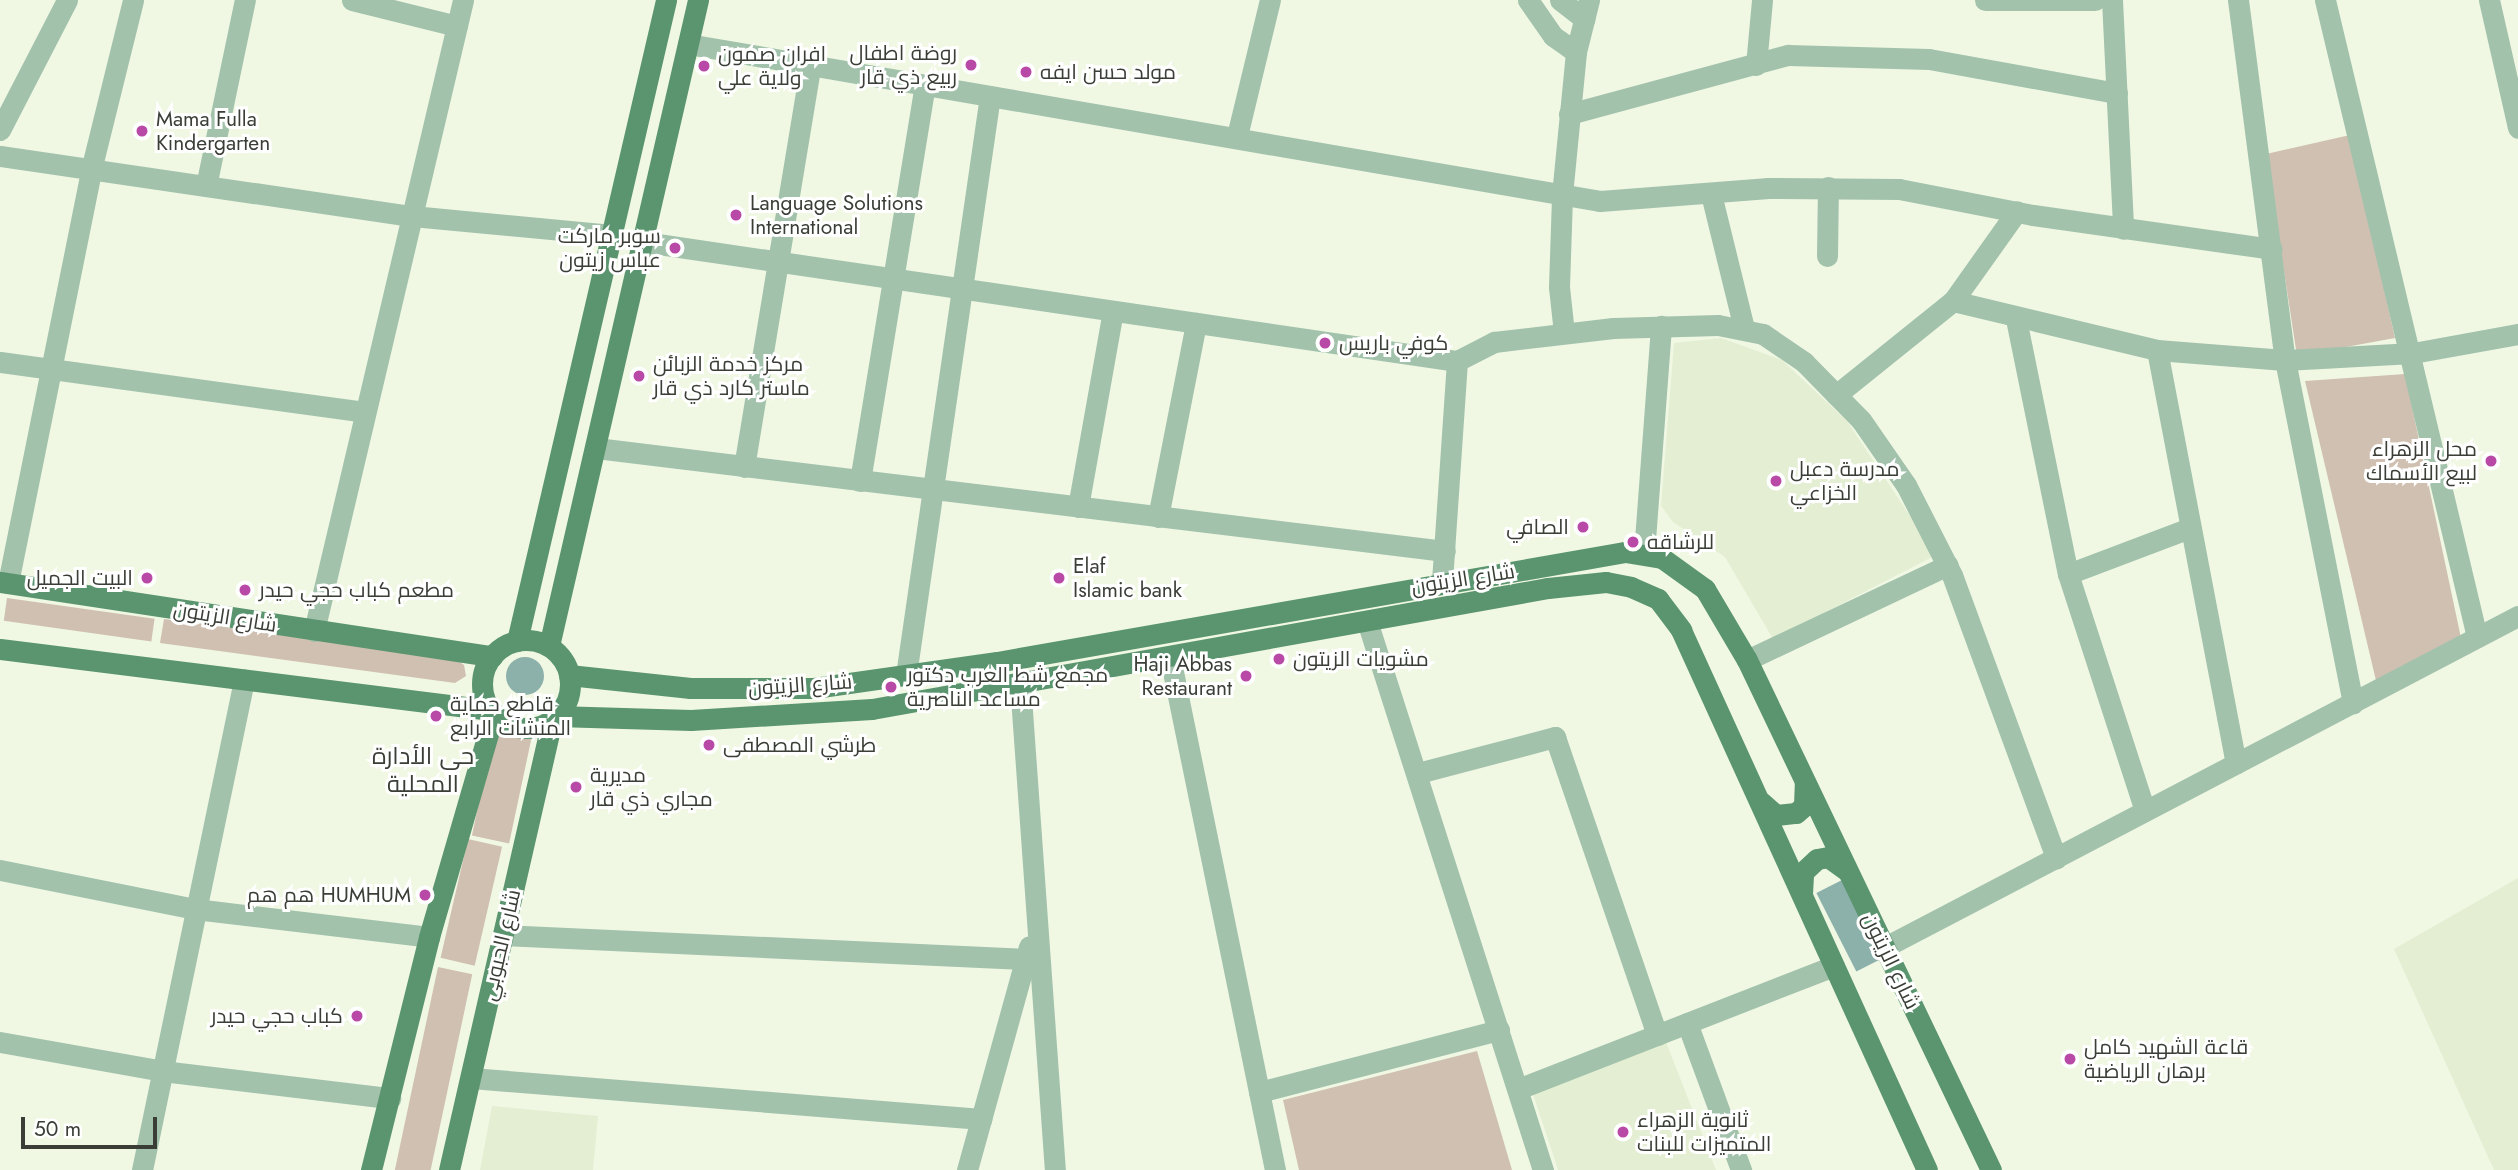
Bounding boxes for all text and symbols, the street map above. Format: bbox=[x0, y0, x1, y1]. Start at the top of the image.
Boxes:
place label: روضة اطفال ربيع ذي قار bbox=[850, 40, 957, 90]
place label: افران صمون ولاية علي bbox=[718, 41, 826, 91]
marker: روضة اطفال ربيع ذي قار bbox=[963, 57, 979, 73]
marker: افران صمون ولاية علي bbox=[696, 58, 712, 74]
place label: مولد حسن ايفه bbox=[1040, 59, 1176, 85]
marker: مولد حسن ايفه bbox=[1018, 64, 1034, 80]
place label: Mama Fulla Kindergarten bbox=[156, 106, 270, 156]
marker: Mama Fulla Kindergarten bbox=[134, 123, 150, 139]
place label: Language Solutions International bbox=[750, 190, 923, 240]
marker: Language Solutions International bbox=[728, 207, 744, 223]
place label: سوبر ماركت عباس زيتون bbox=[558, 223, 661, 273]
marker: سوبر ماركت عباس زيتون bbox=[667, 240, 683, 256]
place label: كوفي باريس bbox=[1339, 330, 1448, 356]
marker: كوفي باريس bbox=[1317, 335, 1333, 351]
place label: مركز خدمة الزبائن ماستر كارد ذي قار bbox=[653, 351, 810, 401]
marker: مركز خدمة الزبائن ماستر كارد ذي قار bbox=[631, 368, 647, 384]
place label: محل الزهراء لبيع الأسماك bbox=[2366, 436, 2477, 486]
marker: محل الزهراء لبيع الأسماك bbox=[2483, 453, 2499, 469]
place label: مدرسة دعبل الخزاعي bbox=[1790, 456, 1899, 506]
marker: مدرسة دعبل الخزاعي bbox=[1768, 473, 1784, 489]
place label: الصافي bbox=[1506, 514, 1569, 540]
marker: الصافي bbox=[1575, 519, 1591, 535]
place label: للرشاقه bbox=[1647, 529, 1714, 555]
marker: للرشاقه bbox=[1625, 534, 1641, 550]
place label: Elaf Islamic bank bbox=[1073, 553, 1182, 603]
street label: شارع الزيتون bbox=[1410, 558, 1516, 600]
place label: البيت الجميل bbox=[27, 565, 133, 591]
marker: البيت الجميل bbox=[139, 570, 155, 586]
marker: Elaf Islamic bank bbox=[1051, 570, 1067, 586]
place label: مطعم كباب حجي حيدر bbox=[259, 577, 454, 603]
marker: مطعم كباب حجي حيدر bbox=[237, 582, 253, 598]
street label: شارع الزيتون bbox=[172, 596, 278, 638]
place label: مشويات الزيتون bbox=[1293, 646, 1429, 672]
place label: Haji Abbas Restaurant bbox=[1134, 651, 1232, 701]
marker: مشويات الزيتون bbox=[1271, 651, 1287, 667]
place label: مجمع شط العرب دكتور مساعد الناصرية bbox=[907, 662, 1108, 712]
marker: Haji Abbas Restaurant bbox=[1238, 668, 1254, 684]
street label: شارع الزيتون bbox=[747, 669, 853, 701]
marker: مجمع شط العرب دكتور مساعد الناصرية bbox=[881, 677, 901, 697]
place label: قاطع حماية المنشآت الرابع bbox=[450, 691, 571, 741]
marker: قاطع حماية المنشآت الرابع bbox=[428, 708, 444, 724]
place label: طرشي المصطفى bbox=[723, 732, 876, 758]
marker: طرشي المصطفى bbox=[701, 737, 717, 753]
district label: حي الأدارة المحلية bbox=[372, 742, 474, 798]
place label: مديرية مجاري ذي قار bbox=[590, 762, 713, 812]
marker: مديرية مجاري ذي قار bbox=[568, 779, 584, 795]
place label: هم هم HUMHUM bbox=[247, 882, 411, 908]
marker: هم هم HUMHUM bbox=[417, 887, 433, 903]
street label: شارع الحبوبي bbox=[476, 887, 526, 1003]
street label: شارع الزيتون bbox=[1857, 909, 1925, 1013]
place label: كباب حجي حيدر bbox=[211, 1003, 343, 1029]
marker: كباب حجي حيدر bbox=[349, 1008, 365, 1024]
place label: قاعة الشهيد كامل برهان الرياضية bbox=[2084, 1034, 2248, 1084]
marker: قاعة الشهيد كامل برهان الرياضية bbox=[2062, 1051, 2078, 1067]
scale bar bbox=[24, 1104, 161, 1148]
place label: ثانوية الزهراء المتميزات للبنات bbox=[1637, 1107, 1771, 1157]
text: 50 m bbox=[34, 1114, 81, 1144]
marker: ثانوية الزهراء المتميزات للبنات bbox=[1615, 1124, 1631, 1140]

